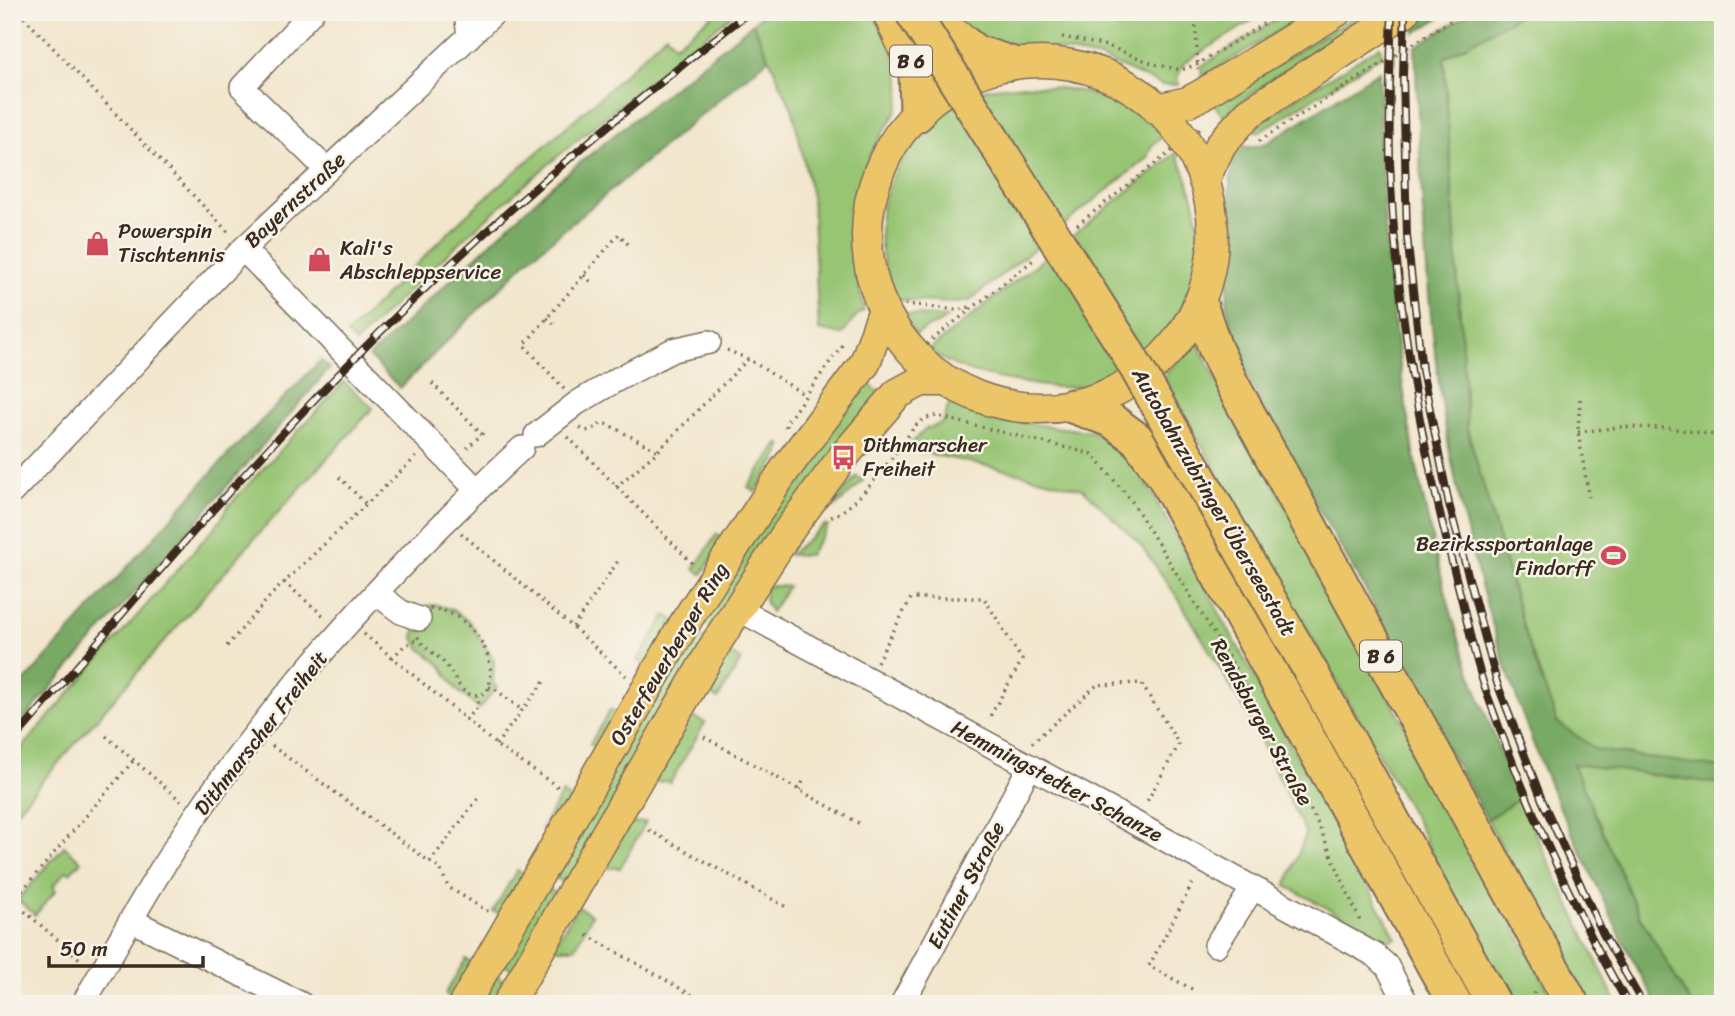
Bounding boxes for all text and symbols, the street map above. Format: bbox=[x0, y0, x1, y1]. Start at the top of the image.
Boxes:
road number: B 6 bbox=[890, 45, 932, 76]
street label: Bayernstraße bbox=[235, 142, 355, 258]
place label: Powerspin Tischtennis bbox=[118, 212, 225, 274]
shop icon: Powerspin Tischtennis bbox=[84, 229, 112, 257]
place label: Kali's Abschleppservice bbox=[339, 229, 502, 291]
shop icon: Kali's Abschleppservice bbox=[306, 246, 334, 274]
street label: Autobahnzubringer Überseestadt bbox=[1121, 359, 1307, 644]
place label: Dithmarscher Freiheit bbox=[863, 426, 988, 488]
bus stop icon: Dithmarscher Freiheit bbox=[829, 443, 857, 471]
place label: Bezirkssportanlage Findorff bbox=[1416, 525, 1596, 587]
sports icon: Bezirkssportanlage Findorff bbox=[1599, 542, 1627, 570]
street label: Osterfeuerberger Ring bbox=[599, 555, 739, 753]
street label: Rendsburger Straße bbox=[1200, 631, 1324, 813]
road number: B 6 bbox=[1360, 640, 1402, 671]
street label: Dithmarscher Freiheit bbox=[184, 642, 338, 824]
street label: Hemmingstedter Schanze bbox=[944, 709, 1170, 853]
street label: Eutiner Straße bbox=[916, 814, 1016, 956]
scale bar bbox=[49, 925, 203, 969]
text: 50 m bbox=[60, 930, 108, 968]

